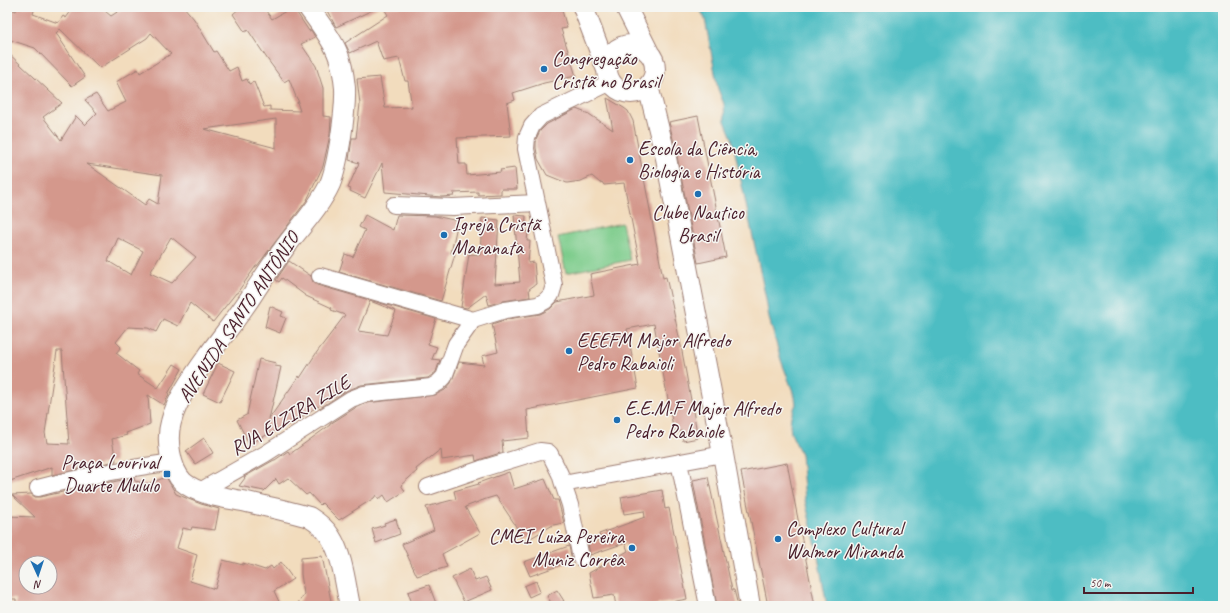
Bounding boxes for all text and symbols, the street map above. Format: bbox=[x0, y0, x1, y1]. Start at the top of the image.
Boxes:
place label: Congregação Cristã no Brasil bbox=[552, 46, 664, 94]
marker: Congregação Cristã no Brasil bbox=[539, 64, 549, 74]
place label: Escola da Ciência, Biologia e História bbox=[638, 136, 762, 184]
marker: Escola da Ciência, Biologia e História bbox=[625, 155, 635, 165]
marker: Clube Nautico Brasil bbox=[693, 189, 703, 199]
place label: Clube Nautico Brasil bbox=[652, 200, 745, 248]
place label: Igreja Cristã Maranata bbox=[452, 212, 542, 260]
street label: AVENIDA SANTO ANTÔNIO bbox=[172, 226, 306, 407]
marker: Igreja Cristã Maranata bbox=[439, 230, 449, 240]
place label: EEEFM Major Alfredo Pedro Rabaioli bbox=[577, 328, 732, 376]
marker: EEEFM Major Alfredo Pedro Rabaioli bbox=[564, 346, 574, 356]
street label: RUA ELZIRA ZILE bbox=[226, 369, 357, 461]
place label: E.E.M.F Major Alfredo Pedro Rabaiole bbox=[625, 396, 782, 444]
marker: E.E.M.F Major Alfredo Pedro Rabaiole bbox=[612, 415, 622, 425]
place label: Praça Lourival Duarte Mululo bbox=[61, 450, 163, 498]
marker: Praça Lourival Duarte Mululo bbox=[162, 469, 172, 479]
place label: Complexo Cultural Walmor Miranda bbox=[786, 516, 906, 564]
place label: CMEI Luíza Pereira Muniz Corrêa bbox=[489, 524, 626, 572]
marker: Complexo Cultural Walmor Miranda bbox=[773, 534, 783, 544]
marker: CMEI Luíza Pereira Muniz Corrêa bbox=[627, 543, 637, 553]
north arrow bbox=[18, 555, 58, 595]
scale bar bbox=[1084, 569, 1193, 595]
text: 50 m bbox=[1090, 575, 1112, 591]
text: N bbox=[33, 578, 42, 592]

